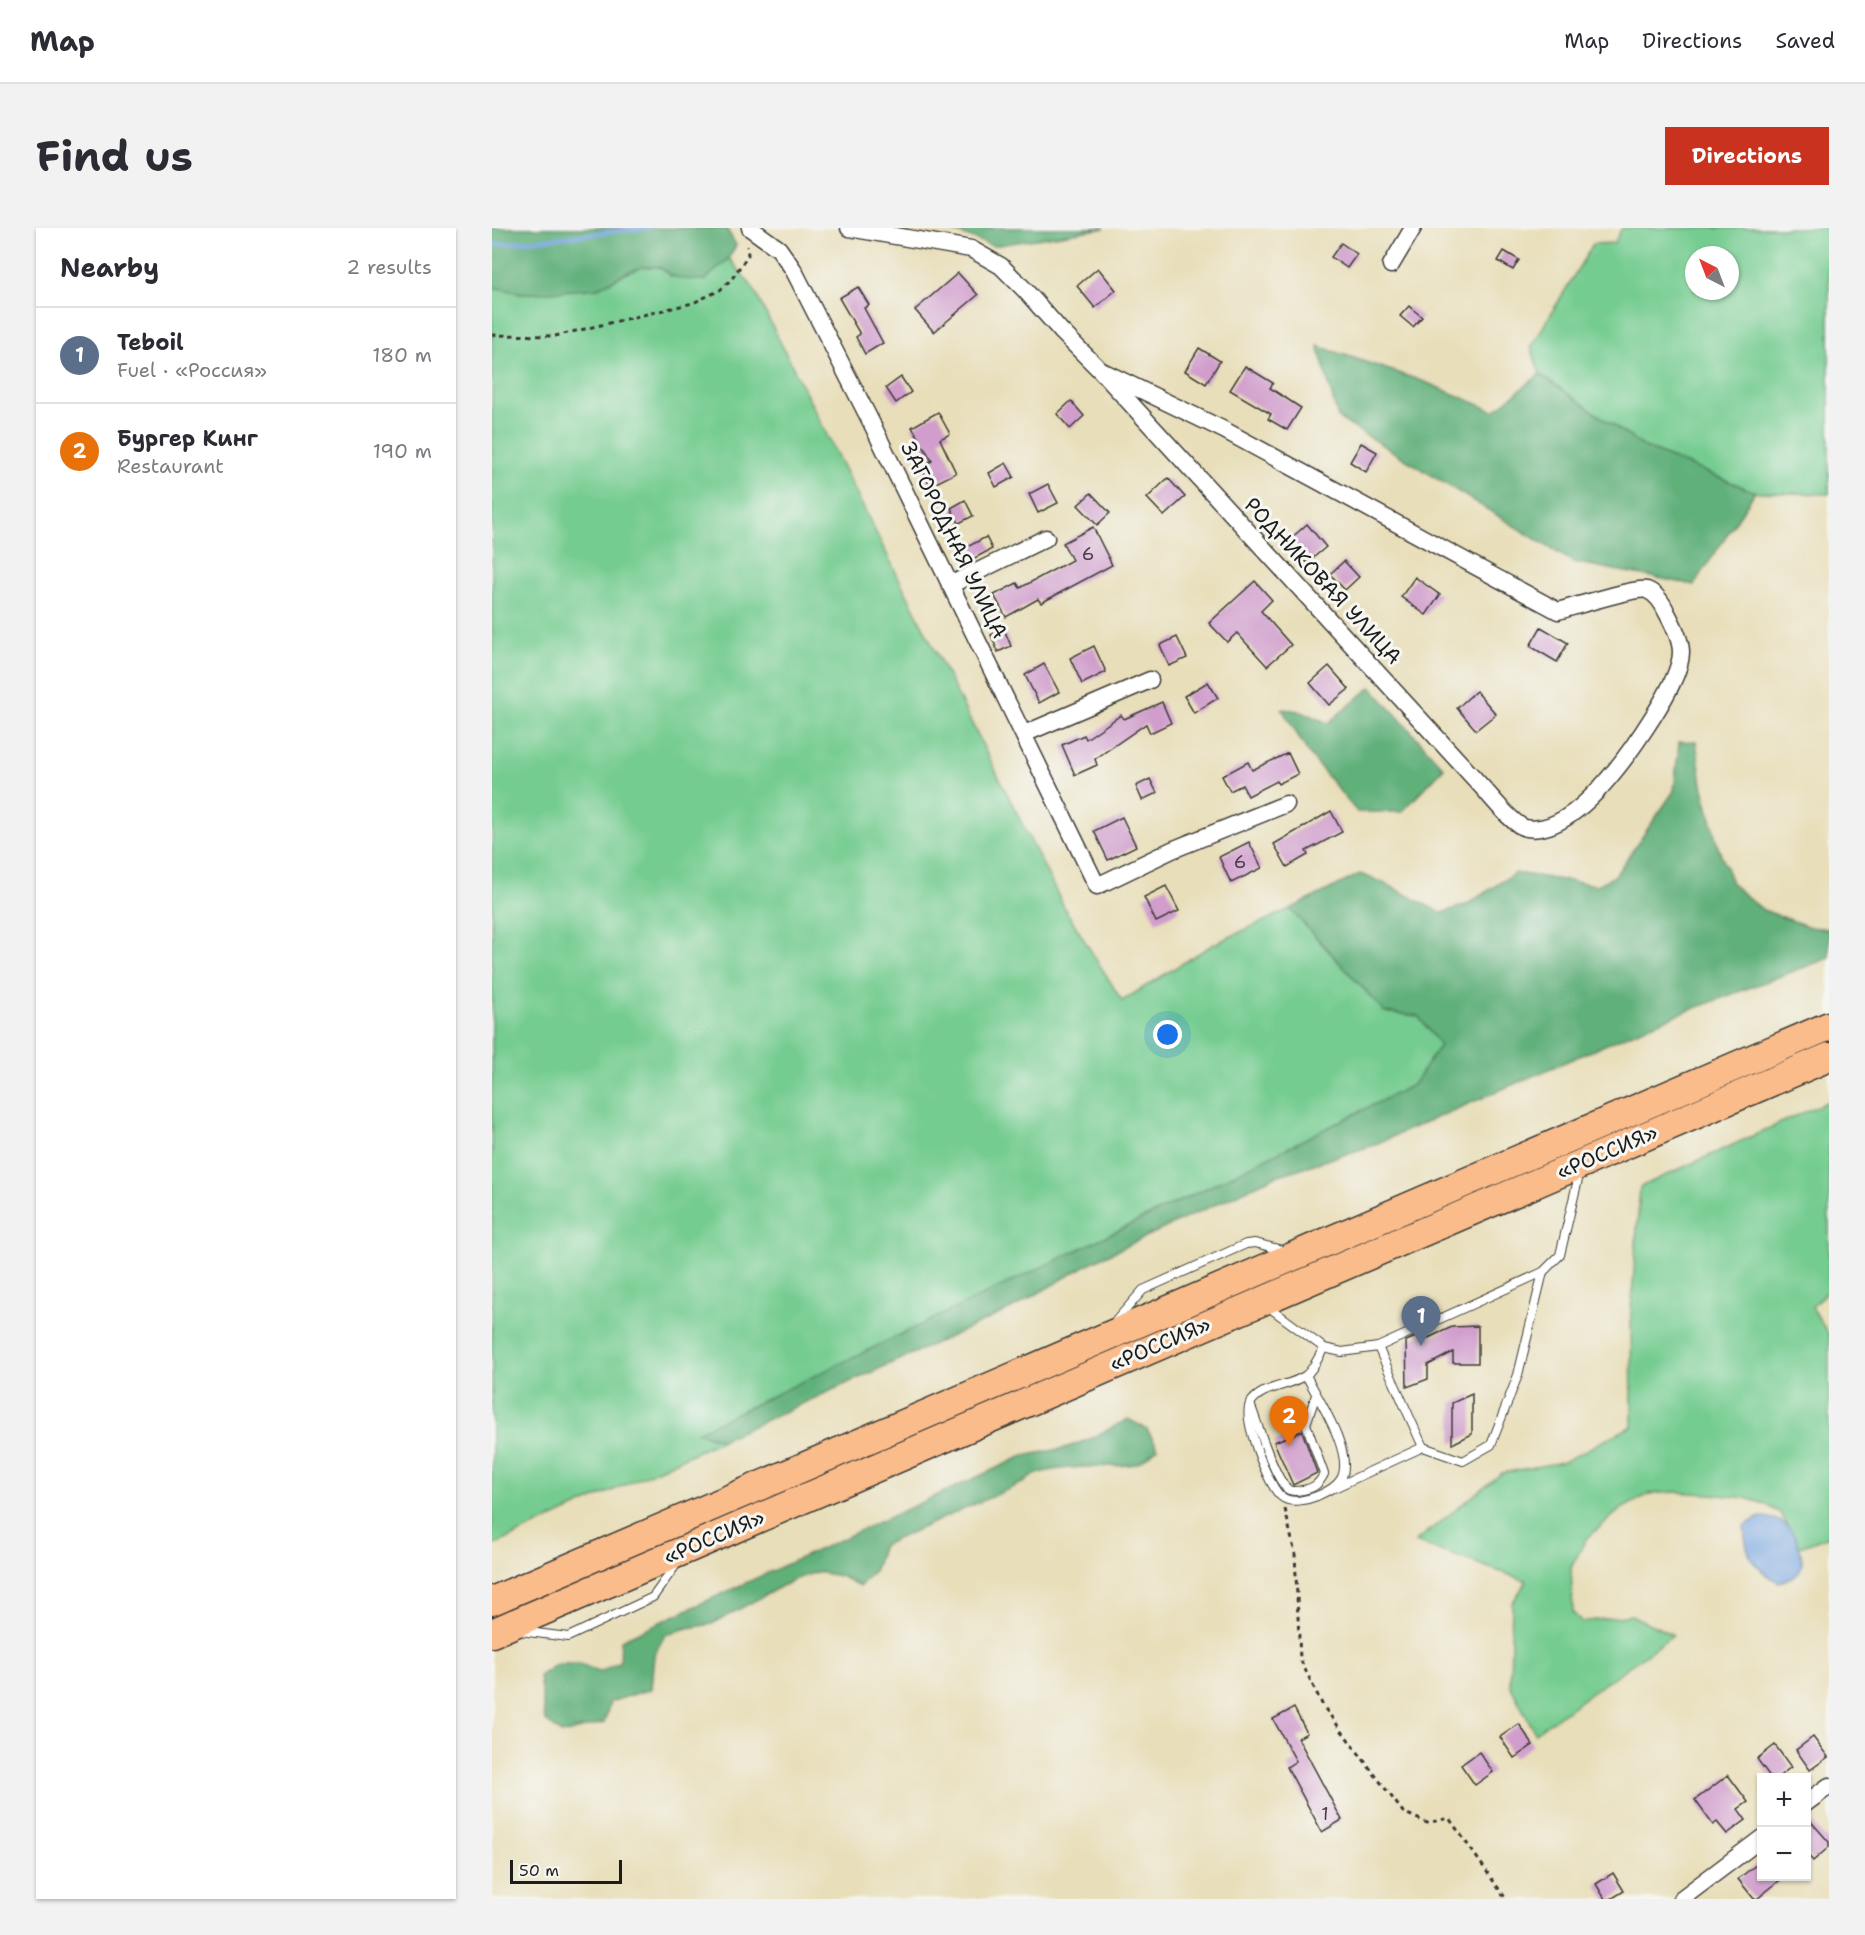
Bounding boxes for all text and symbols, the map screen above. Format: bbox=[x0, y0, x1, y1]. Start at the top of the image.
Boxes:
text: Map bbox=[30, 22, 95, 60]
text: Map bbox=[1564, 27, 1609, 55]
text: Directions bbox=[1642, 27, 1742, 55]
text: Saved bbox=[1775, 27, 1835, 55]
button: Directions bbox=[1665, 127, 1829, 185]
text: Find us bbox=[36, 128, 193, 184]
north arrow bbox=[1685, 246, 1739, 300]
text: Nearby bbox=[60, 250, 159, 285]
text: 2 results bbox=[346, 254, 432, 280]
text: Teboil bbox=[117, 328, 184, 357]
text: 1 bbox=[75, 342, 84, 368]
text: 180 m bbox=[372, 342, 432, 368]
text: Fuel · «Россия» bbox=[117, 357, 267, 383]
text: Бургер Кинг bbox=[117, 424, 258, 453]
street label: ЗАГОРОДНАЯ УЛИЦА bbox=[894, 437, 1014, 643]
text: 2 bbox=[73, 438, 87, 464]
text: 190 m bbox=[373, 438, 432, 464]
text: Restaurant bbox=[117, 453, 224, 479]
street label: РОДНИКОВАЯ УЛИЦА bbox=[1238, 491, 1408, 671]
house number: 6 bbox=[1082, 542, 1094, 566]
house number: 6 bbox=[1234, 850, 1246, 874]
your location bbox=[1153, 1020, 1182, 1049]
street label: «РОССИЯ» bbox=[1552, 1118, 1662, 1186]
pin: 1 bbox=[1402, 1296, 1440, 1346]
street label: «РОССИЯ» bbox=[1105, 1310, 1215, 1378]
pin: 2 bbox=[1270, 1396, 1308, 1446]
street label: «РОССИЯ» bbox=[659, 1503, 769, 1571]
map controls bbox=[1757, 1773, 1811, 1881]
button: + bbox=[1757, 1773, 1811, 1827]
house number: 1 bbox=[1321, 1802, 1329, 1826]
button: − bbox=[1757, 1827, 1811, 1881]
scale bar bbox=[510, 1857, 622, 1884]
text: 50 m bbox=[519, 1860, 559, 1881]

